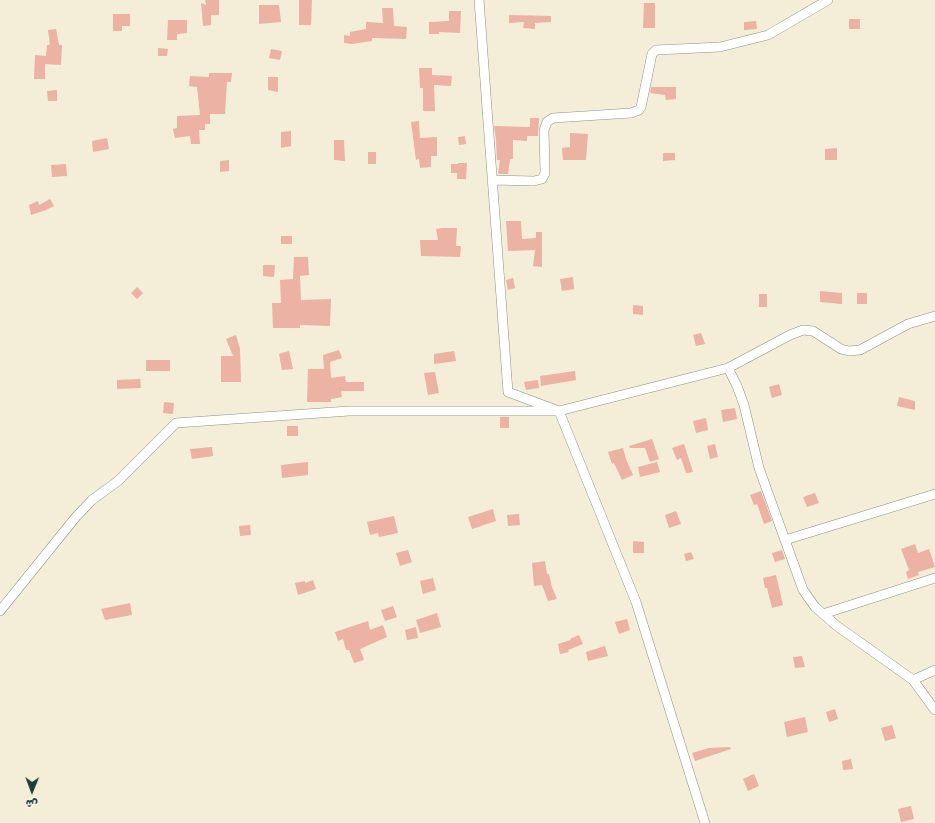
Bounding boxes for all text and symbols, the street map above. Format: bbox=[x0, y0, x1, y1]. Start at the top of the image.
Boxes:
north arrow bbox=[12, 771, 52, 811]
text: ش bbox=[26, 796, 38, 811]

